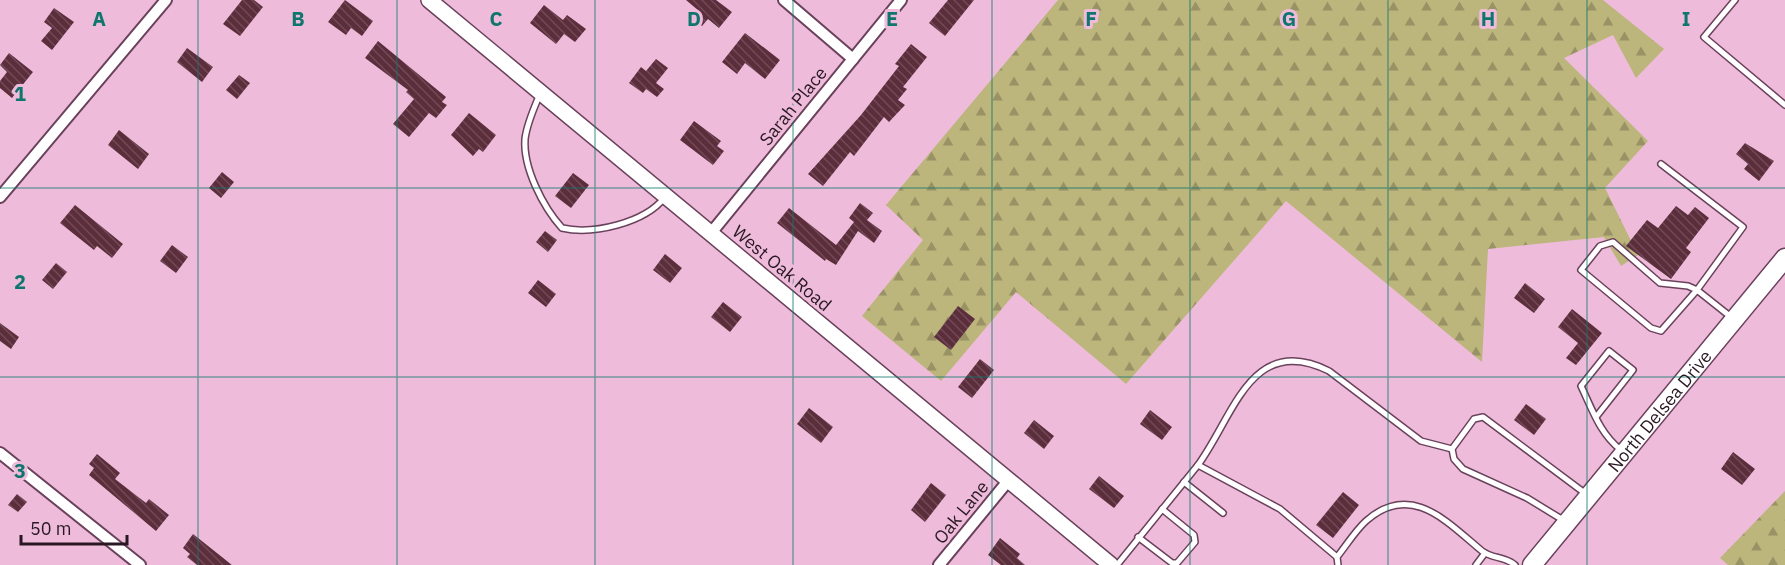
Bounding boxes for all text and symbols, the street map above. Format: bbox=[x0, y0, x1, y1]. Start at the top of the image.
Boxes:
text: A bbox=[92, 5, 106, 32]
text: B bbox=[291, 5, 305, 32]
text: C bbox=[489, 5, 503, 32]
text: D bbox=[687, 5, 701, 32]
text: E bbox=[886, 5, 898, 32]
text: F bbox=[1085, 5, 1097, 32]
text: G bbox=[1282, 5, 1296, 32]
text: H bbox=[1481, 5, 1495, 32]
text: I bbox=[1682, 5, 1690, 32]
street label: Sarah Place bbox=[754, 62, 832, 150]
text: 1 bbox=[14, 80, 26, 107]
street label: West Oak Road bbox=[728, 220, 836, 316]
text: 2 bbox=[14, 268, 26, 295]
street label: North Delsea Drive bbox=[1602, 345, 1716, 476]
text: 3 bbox=[14, 457, 26, 484]
street label: Oak Lane bbox=[929, 476, 994, 548]
scale bar bbox=[21, 508, 128, 546]
text: 50 m bbox=[30, 517, 72, 540]

